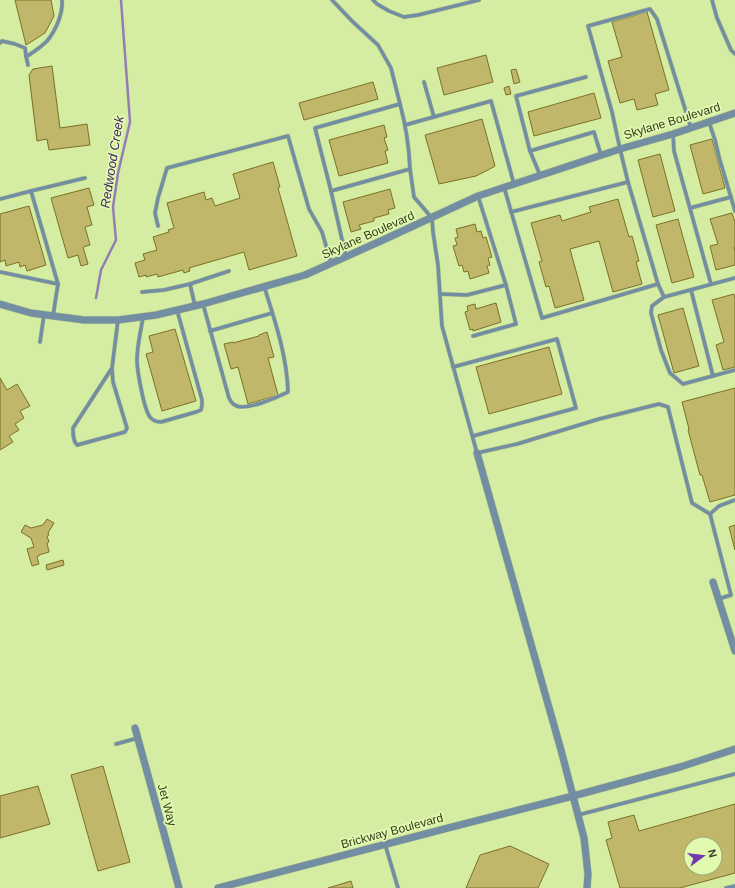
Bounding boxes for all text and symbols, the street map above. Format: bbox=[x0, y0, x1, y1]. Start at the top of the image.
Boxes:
street label: Skylane Boulevard bbox=[622, 100, 722, 142]
water label: Redwood Creek bbox=[97, 113, 127, 209]
street label: Skylane Boulevard bbox=[319, 208, 417, 262]
street label: Jet Way bbox=[155, 782, 179, 828]
street label: Brickway Boulevard bbox=[339, 811, 445, 851]
north arrow bbox=[683, 836, 723, 876]
text: N bbox=[706, 848, 719, 859]

